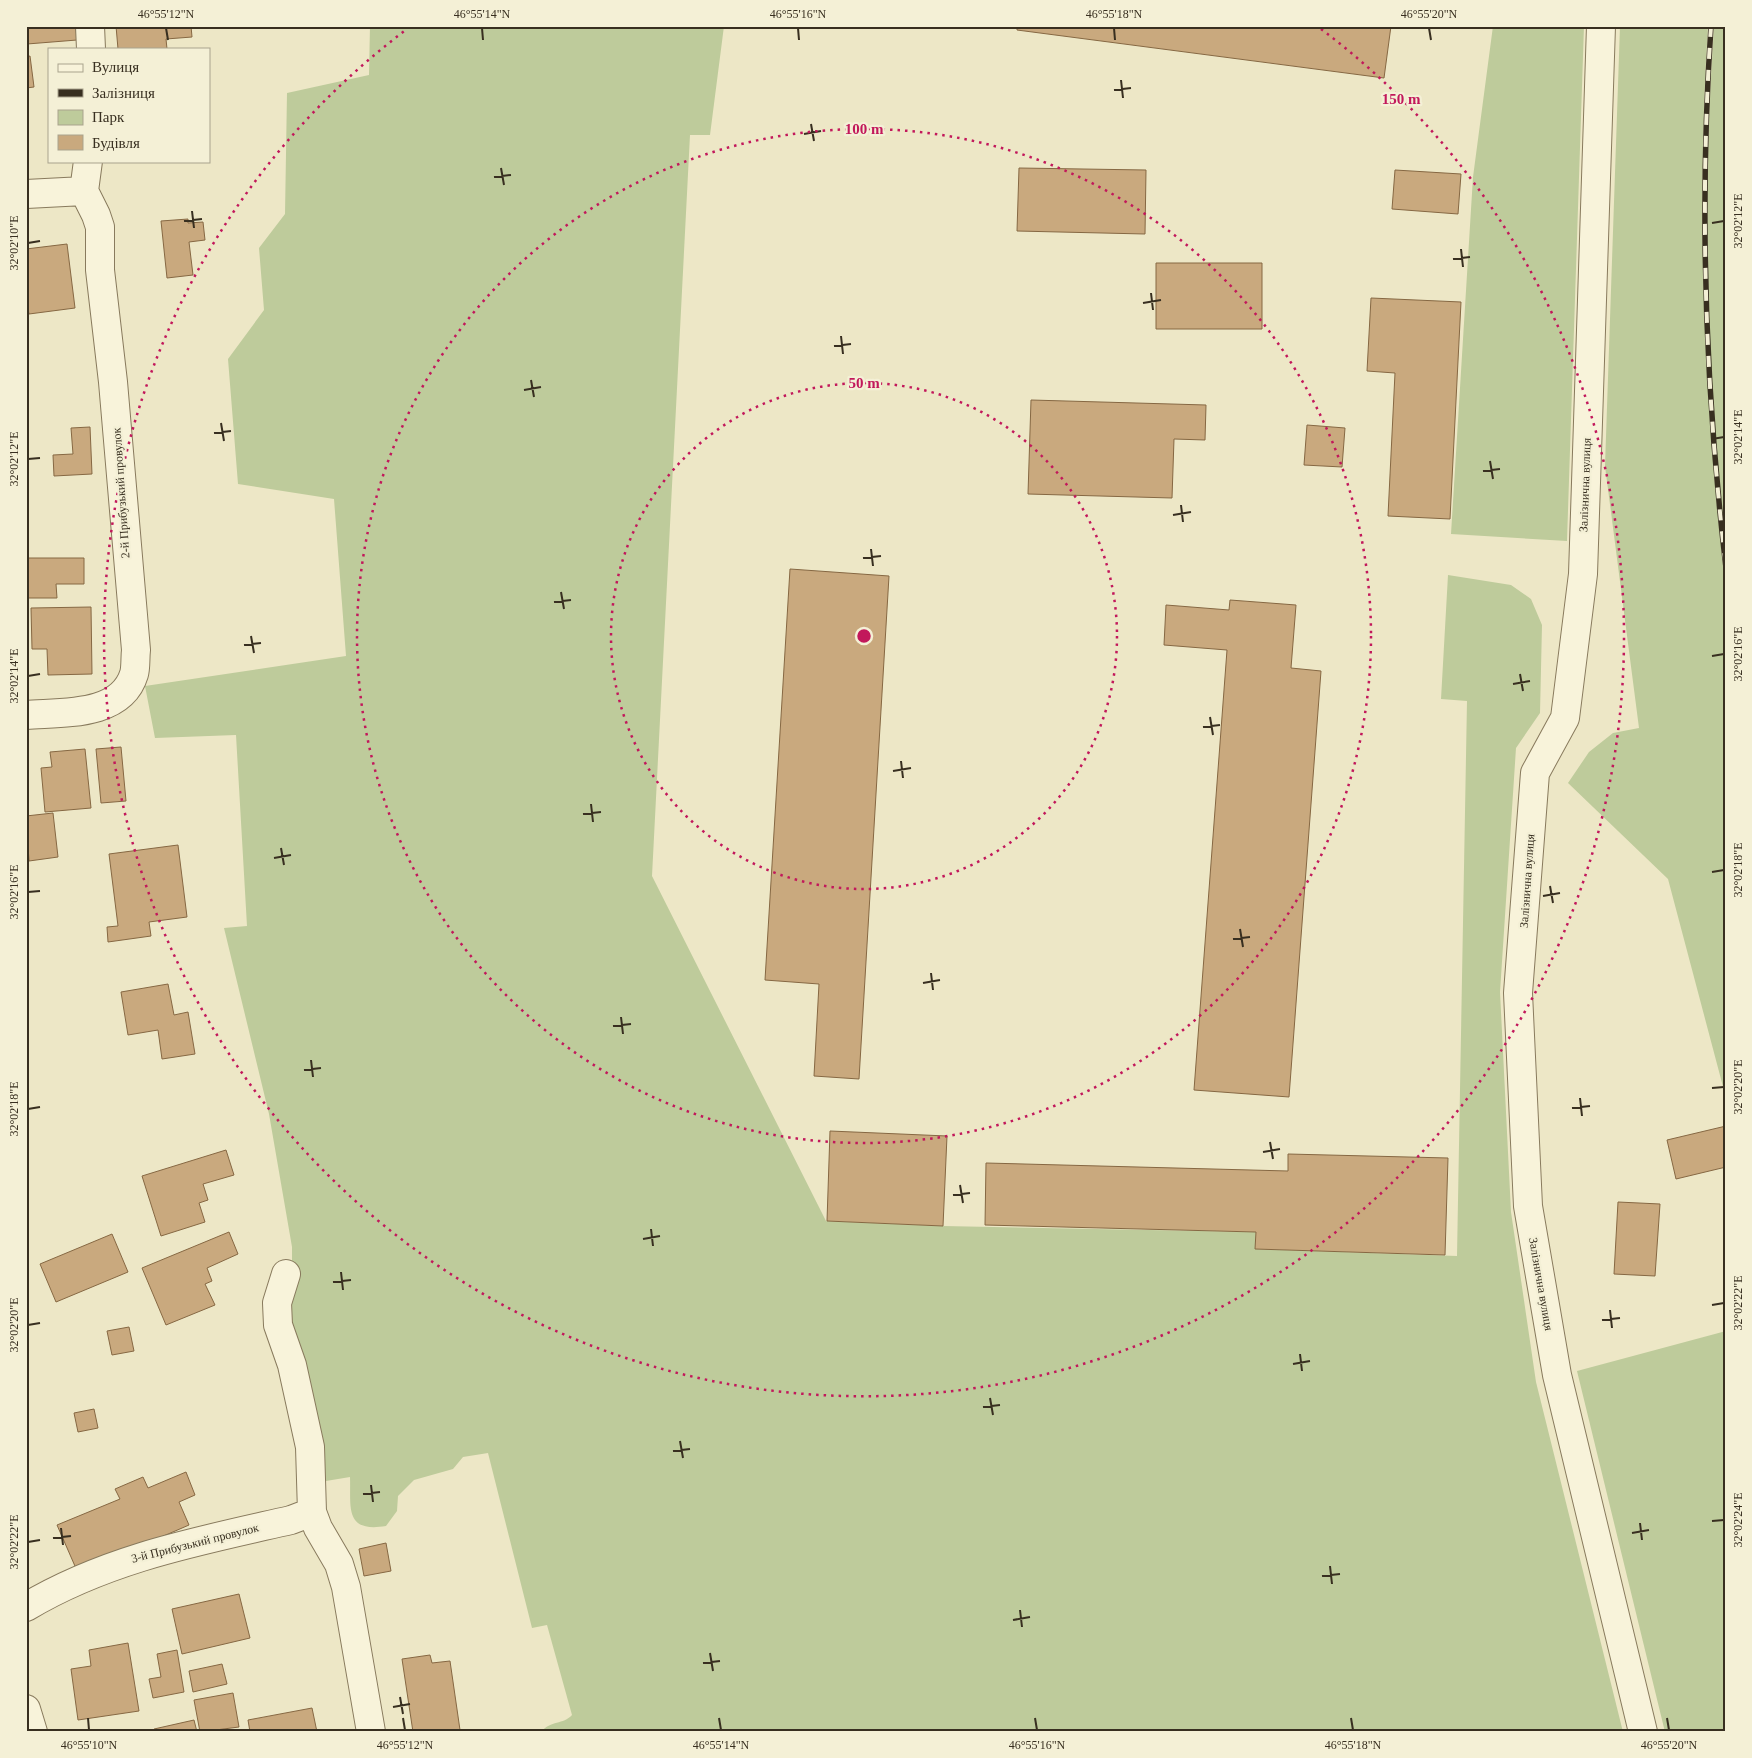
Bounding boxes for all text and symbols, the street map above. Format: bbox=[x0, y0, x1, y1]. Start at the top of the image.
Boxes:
text: 46°55'12"N bbox=[138, 7, 195, 21]
text: 46°55'14"N bbox=[454, 7, 511, 21]
text: 46°55'16"N bbox=[770, 7, 827, 21]
text: 46°55'18"N bbox=[1086, 7, 1143, 21]
text: 46°55'20"N bbox=[1401, 7, 1458, 21]
legend bbox=[48, 48, 210, 162]
text: Вулиця bbox=[92, 59, 139, 75]
text: Залізниця bbox=[92, 85, 155, 101]
text: 150 m bbox=[1382, 91, 1421, 107]
text: Парк bbox=[92, 109, 125, 125]
text: 100 m bbox=[845, 121, 884, 137]
text: Будівля bbox=[92, 135, 140, 151]
text: 32°02'12"E bbox=[1731, 193, 1745, 249]
text: 32°02'10"E bbox=[7, 215, 21, 271]
text: 50 m bbox=[848, 375, 880, 391]
text: 32°02'14"E bbox=[1731, 409, 1745, 465]
street label: 2-й Прибузький провулок bbox=[109, 427, 133, 559]
text: 32°02'12"E bbox=[7, 431, 21, 487]
street label: Залізнична вулиця bbox=[1576, 437, 1594, 532]
text: 32°02'16"E bbox=[1731, 626, 1745, 682]
centre of rings bbox=[855, 627, 873, 645]
text: 32°02'14"E bbox=[7, 648, 21, 704]
street label: Залізнична вулиця bbox=[1517, 833, 1537, 928]
text: 32°02'18"E bbox=[1731, 842, 1745, 898]
text: 32°02'16"E bbox=[7, 864, 21, 920]
text: 32°02'20"E bbox=[1731, 1059, 1745, 1115]
text: 32°02'18"E bbox=[7, 1081, 21, 1137]
street label: Залізнична вулиця bbox=[1526, 1236, 1556, 1332]
text: 32°02'22"E bbox=[1731, 1275, 1745, 1331]
text: 32°02'20"E bbox=[7, 1297, 21, 1353]
text: 32°02'24"E bbox=[1731, 1492, 1745, 1548]
text: 32°02'22"E bbox=[7, 1514, 21, 1570]
street label: 3-й Прибузький провулок bbox=[130, 1520, 260, 1566]
text: 46°55'10"N bbox=[61, 1738, 118, 1752]
text: 46°55'12"N bbox=[377, 1738, 434, 1752]
text: 46°55'14"N bbox=[693, 1738, 750, 1752]
text: 46°55'16"N bbox=[1009, 1738, 1066, 1752]
text: 46°55'18"N bbox=[1325, 1738, 1382, 1752]
text: 46°55'20"N bbox=[1641, 1738, 1698, 1752]

